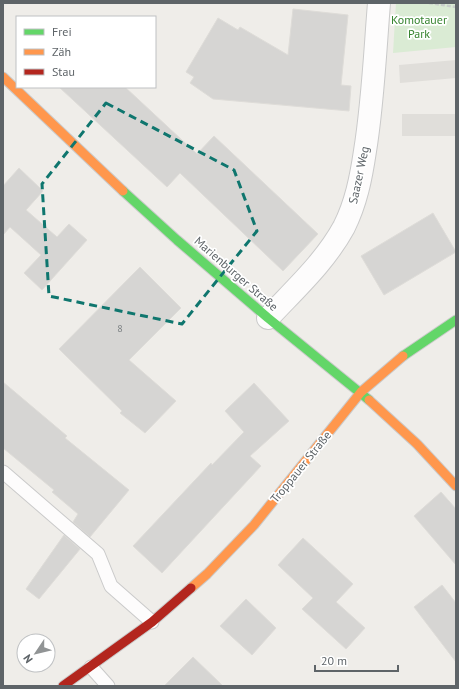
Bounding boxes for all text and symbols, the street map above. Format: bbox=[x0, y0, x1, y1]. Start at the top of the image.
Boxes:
park label: Komotauer Park bbox=[391, 12, 447, 41]
legend bbox=[16, 16, 156, 88]
text: Frei bbox=[52, 24, 72, 39]
text: Zäh bbox=[52, 44, 71, 59]
text: Stau bbox=[52, 64, 75, 79]
street label: Saazer Weg bbox=[345, 145, 372, 205]
street label: Marienburger Straße bbox=[191, 233, 281, 314]
house number: 8 bbox=[117, 322, 123, 335]
street label: Troppauer Straße bbox=[267, 428, 334, 506]
north arrow bbox=[16, 633, 56, 673]
scale bar bbox=[315, 647, 398, 673]
text: N bbox=[20, 652, 36, 666]
text: 20 m bbox=[321, 653, 347, 668]

